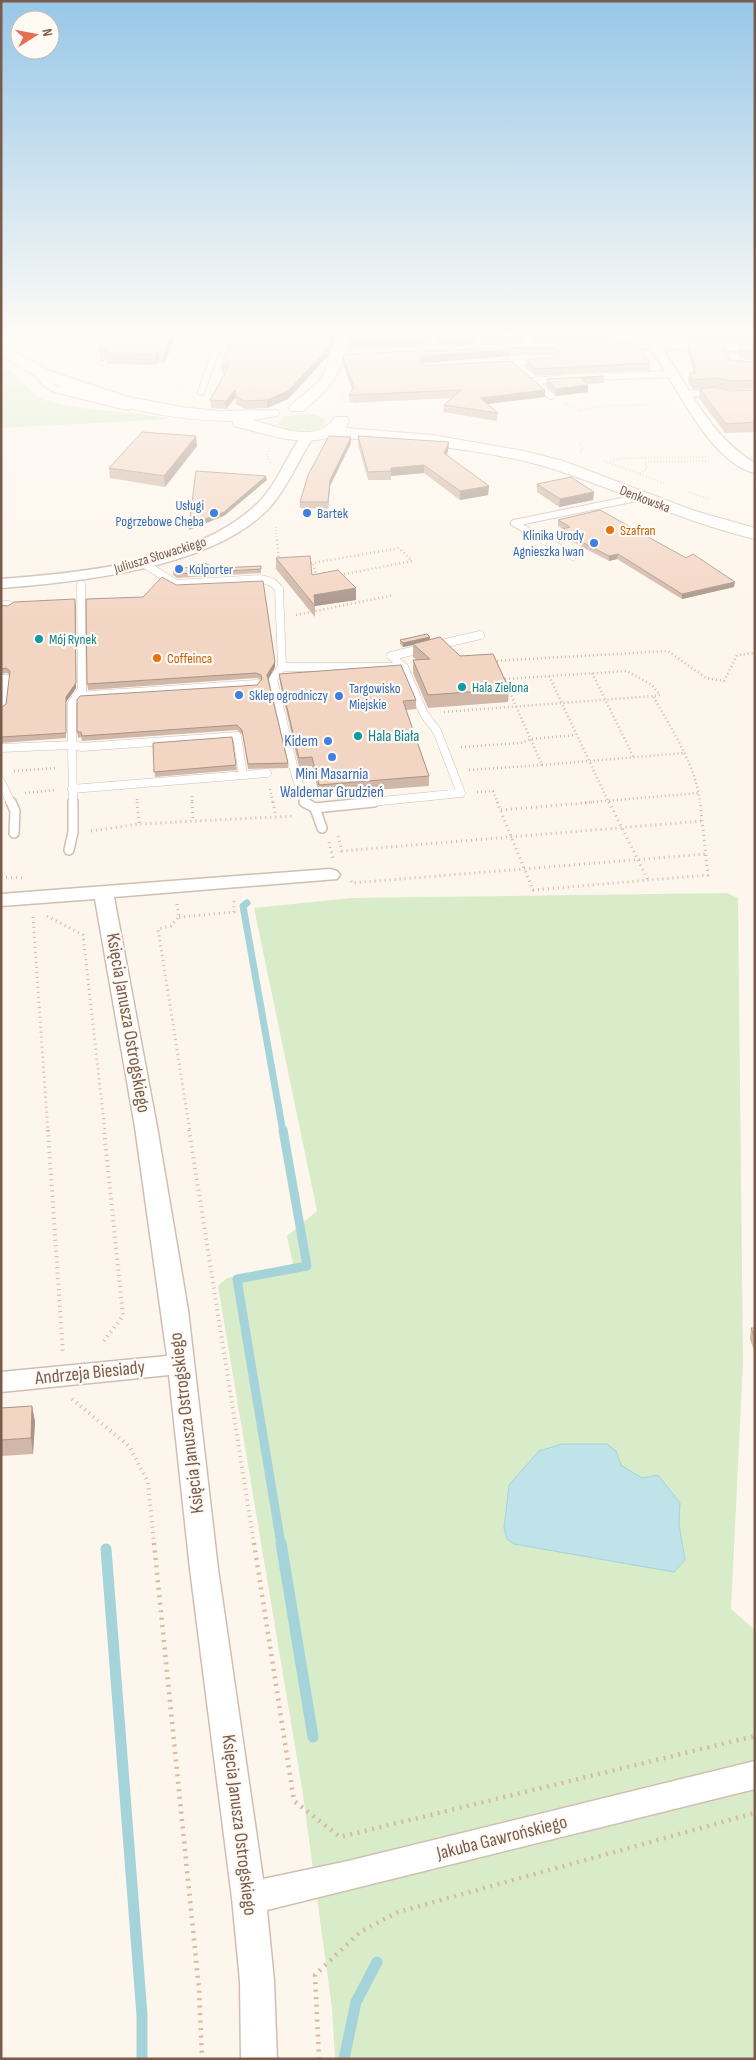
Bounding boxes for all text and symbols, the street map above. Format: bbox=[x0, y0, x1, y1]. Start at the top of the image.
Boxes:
north arrow bbox=[10, 10, 60, 60]
text: N bbox=[38, 27, 56, 38]
street label: Denkowska bbox=[617, 482, 673, 516]
place label: Usługi Pogrzebowe Cheba bbox=[115, 497, 204, 530]
place label: Bartek bbox=[317, 505, 349, 522]
marker: Usługi Pogrzebowe Cheba bbox=[208, 507, 220, 519]
marker: Bartek bbox=[301, 507, 313, 519]
place label: Szafran bbox=[620, 522, 656, 539]
marker: Szafran bbox=[604, 524, 616, 536]
place label: Klinika Urody Agnieszka Iwan bbox=[512, 527, 585, 560]
street label: Juliusza Słowackiego bbox=[111, 533, 208, 577]
marker: Klinika Urody Agnieszka Iwan bbox=[588, 537, 600, 549]
place label: Kolporter bbox=[189, 561, 233, 578]
marker: Kolporter bbox=[173, 563, 185, 575]
place label: Mój Rynek bbox=[49, 631, 97, 648]
marker: Mój Rynek bbox=[33, 633, 45, 645]
place label: Coffeinca bbox=[167, 650, 212, 667]
marker: Coffeinca bbox=[151, 652, 163, 664]
place label: Hala Zielona bbox=[472, 679, 529, 696]
place label: Targowisko Miejskie bbox=[349, 680, 401, 713]
marker: Hala Zielona bbox=[456, 681, 468, 693]
place label: Sklep ogrodniczy bbox=[249, 687, 329, 704]
marker: Sklep ogrodniczy bbox=[233, 689, 245, 701]
marker: Targowisko Miejskie bbox=[333, 690, 345, 702]
place label: Hala Biała bbox=[368, 727, 419, 746]
marker: Hala Biała bbox=[352, 730, 364, 742]
place label: Kidem bbox=[284, 732, 318, 751]
marker: Kidem bbox=[322, 735, 334, 747]
marker: Mini Masarnia Waldemar Grudzień bbox=[326, 751, 338, 763]
place label: Mini Masarnia Waldemar Grudzień bbox=[280, 765, 384, 802]
street label: Księcia Janusza Ostrogskiego bbox=[101, 931, 155, 1115]
street label: Księcia Janusza Ostrogskiego bbox=[164, 1331, 210, 1515]
street label: Andrzeja Biesiady bbox=[33, 1356, 147, 1390]
street label: Księcia Janusza Ostrogskiego bbox=[216, 1733, 262, 1917]
street label: Jakuba Gawrońskiego bbox=[433, 1811, 570, 1866]

